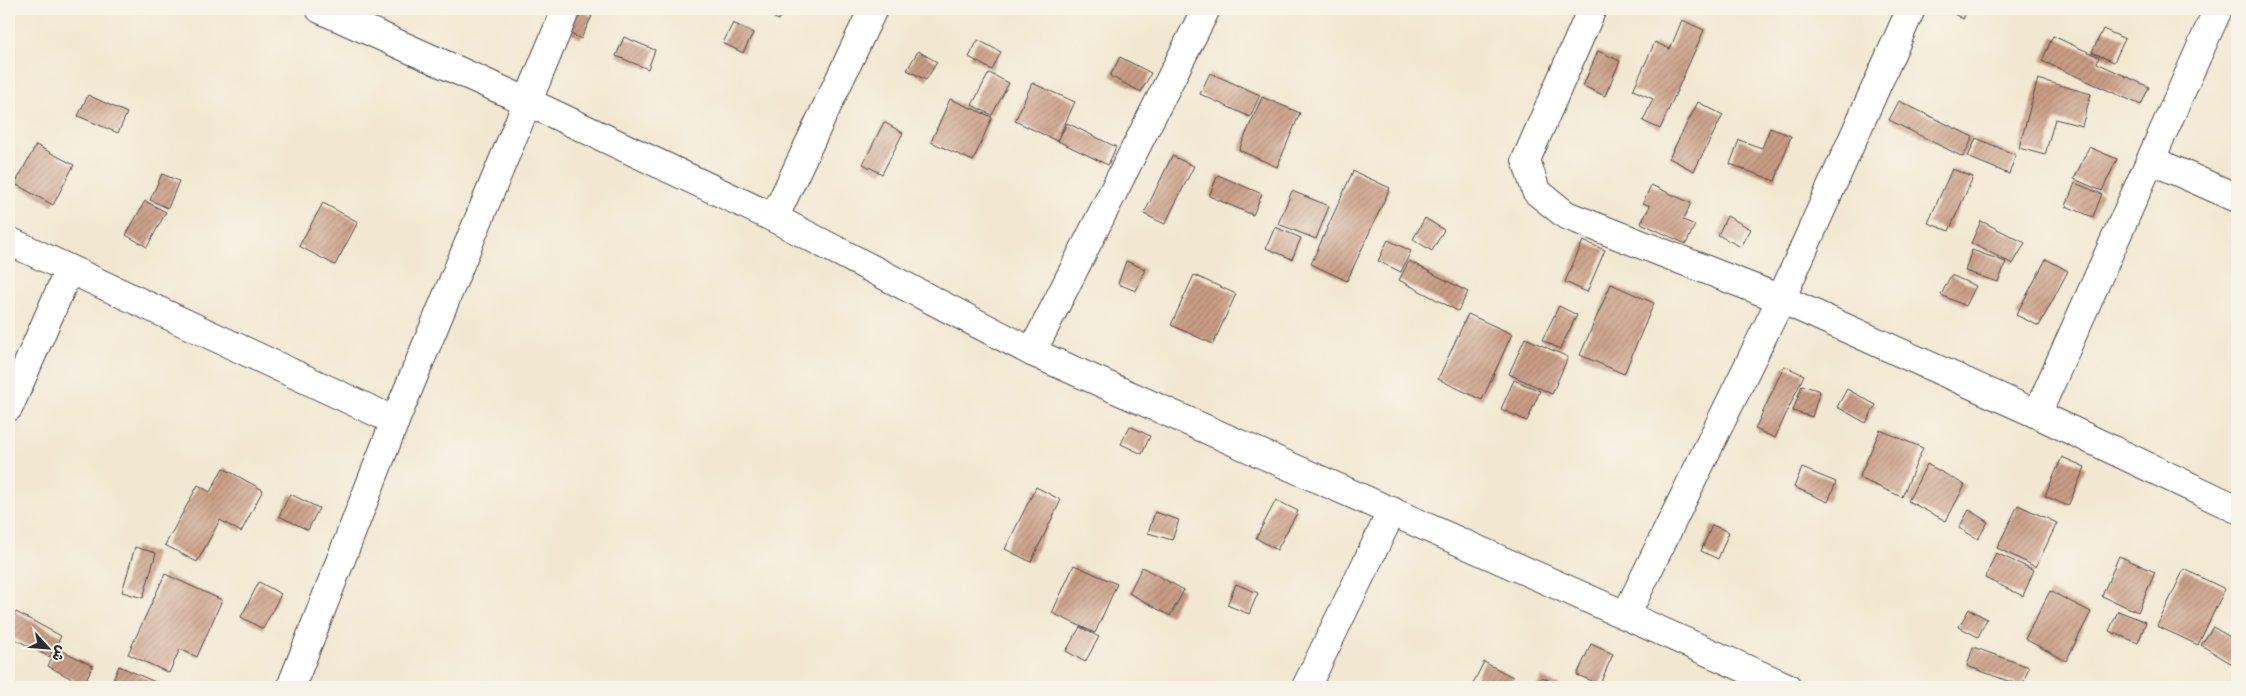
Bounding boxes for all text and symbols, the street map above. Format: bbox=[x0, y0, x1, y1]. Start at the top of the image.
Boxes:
north arrow bbox=[22, 624, 72, 674]
text: ش bbox=[48, 643, 70, 664]

